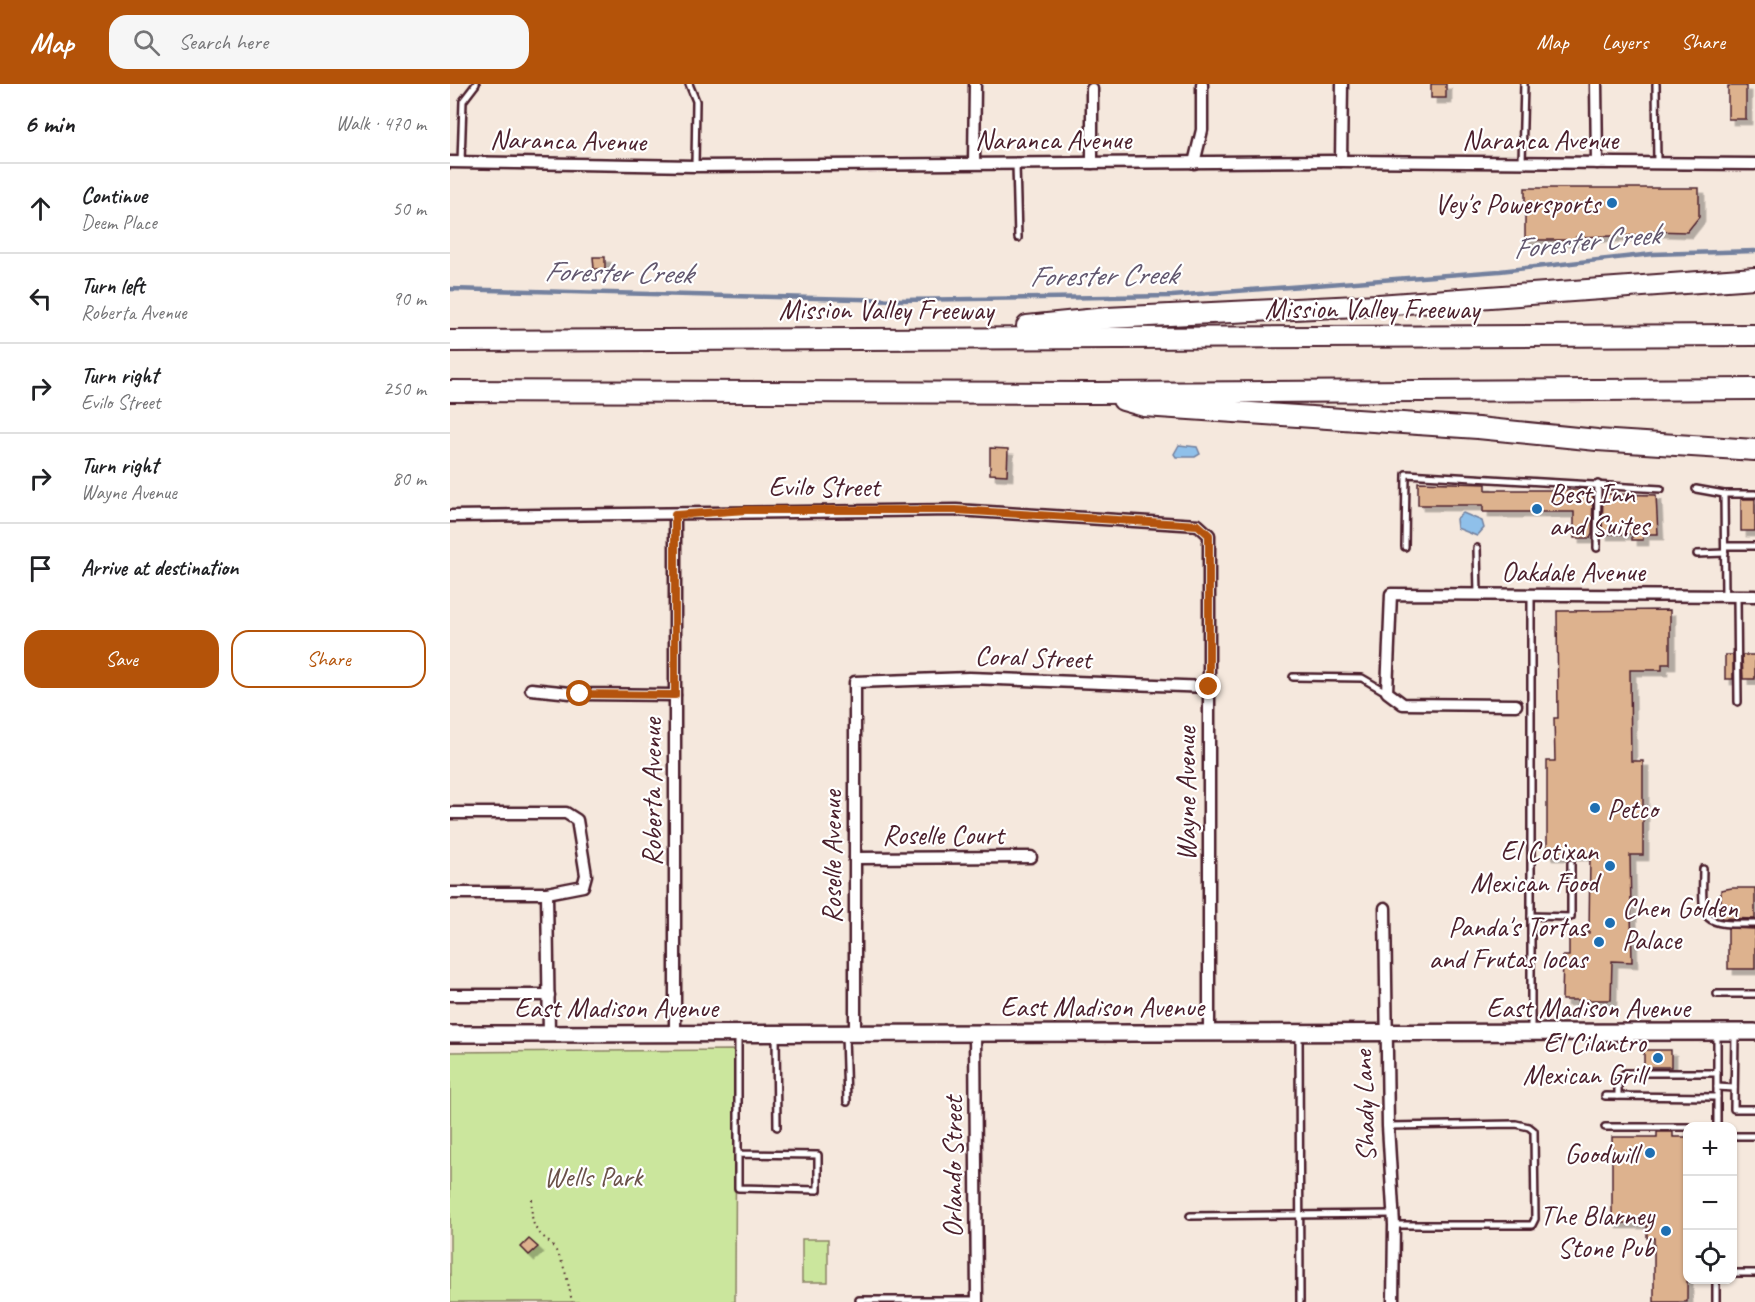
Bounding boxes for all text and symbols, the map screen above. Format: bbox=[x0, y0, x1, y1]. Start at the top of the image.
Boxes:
search box bbox=[109, 15, 529, 69]
text: Map bbox=[30, 25, 73, 60]
icon: search bbox=[130, 26, 163, 59]
text: Search here bbox=[178, 28, 268, 56]
text: Map bbox=[1536, 29, 1569, 55]
text: Layers bbox=[1602, 29, 1648, 55]
text: Share bbox=[1681, 29, 1725, 55]
text: 6 min bbox=[24, 107, 74, 140]
text: Walk · 470 m bbox=[336, 111, 426, 136]
street label: Naranca Avenue bbox=[490, 121, 648, 159]
street label: Naranca Avenue bbox=[975, 122, 1133, 157]
street label: Naranca Avenue bbox=[1462, 122, 1620, 157]
text: Continue bbox=[81, 182, 147, 210]
place label: Vey's Powersports bbox=[1434, 186, 1602, 221]
icon: ahead bbox=[24, 192, 57, 225]
text: 50 m bbox=[392, 196, 426, 221]
marker: Vey's Powersports bbox=[1605, 196, 1619, 210]
text: Deem Place bbox=[81, 210, 157, 235]
water label: Forester Creek bbox=[1511, 214, 1667, 268]
water label: Forester Creek bbox=[544, 252, 698, 292]
water label: Forester Creek bbox=[1029, 255, 1183, 295]
text: Turn left bbox=[81, 272, 145, 300]
icon: left bbox=[24, 282, 57, 315]
text: 90 m bbox=[392, 286, 426, 311]
street label: Mission Valley Freeway bbox=[1265, 291, 1482, 326]
street label: Mission Valley Freeway bbox=[779, 292, 996, 327]
text: Roberta Avenue bbox=[81, 300, 187, 325]
text: Turn right bbox=[81, 362, 158, 390]
icon: right bbox=[24, 372, 57, 405]
text: 250 m bbox=[383, 376, 426, 401]
text: Evilo Street bbox=[81, 390, 160, 415]
text: Turn right bbox=[81, 452, 158, 480]
icon: right bbox=[24, 462, 57, 495]
text: 80 m bbox=[392, 466, 426, 491]
street label: Evilo Street bbox=[768, 469, 882, 504]
place label: Best Inn and Suites bbox=[1549, 476, 1651, 543]
text: Wayne Avenue bbox=[81, 480, 177, 505]
marker: Best Inn and Suites bbox=[1530, 502, 1544, 516]
icon: arrive bbox=[24, 552, 57, 585]
text: Arrive at destination bbox=[81, 554, 238, 582]
street label: Oakdale Avenue bbox=[1501, 554, 1647, 589]
button: Save bbox=[24, 630, 219, 688]
button: Share bbox=[231, 630, 426, 688]
street label: Coral Street bbox=[974, 637, 1094, 677]
route end bbox=[1195, 673, 1221, 699]
route start bbox=[566, 680, 592, 706]
street label: Roberta Avenue bbox=[634, 716, 669, 866]
street label: Wayne Avenue bbox=[1168, 725, 1203, 861]
street label: Roselle Avenue bbox=[814, 789, 849, 923]
place label: Petco bbox=[1607, 791, 1661, 826]
marker: Petco bbox=[1588, 801, 1602, 815]
street label: Roselle Court bbox=[882, 817, 1006, 852]
place label: El Cotixan Mexican Food bbox=[1470, 833, 1602, 900]
marker: El Cotixan Mexican Food bbox=[1603, 859, 1617, 873]
place label: Chen Golden Palace bbox=[1622, 890, 1738, 957]
place label: Panda's Tortas and Frutas locas bbox=[1429, 909, 1589, 976]
marker: Chen Golden Palace bbox=[1603, 916, 1617, 930]
marker: Panda's Tortas and Frutas locas bbox=[1592, 935, 1606, 949]
street label: East Madison Avenue bbox=[1000, 989, 1206, 1024]
street label: East Madison Avenue bbox=[514, 990, 720, 1025]
street label: East Madison Avenue bbox=[1486, 990, 1692, 1025]
place label: El Cilantro Mexican Grill bbox=[1523, 1025, 1651, 1092]
street label: Shady Lane bbox=[1344, 1048, 1383, 1162]
marker: El Cilantro Mexican Grill bbox=[1651, 1051, 1665, 1065]
street label: Orlando Street bbox=[935, 1093, 970, 1238]
map controls bbox=[1683, 1122, 1737, 1284]
button: + bbox=[1683, 1122, 1737, 1176]
place label: Goodwill bbox=[1564, 1136, 1643, 1171]
marker: Goodwill bbox=[1643, 1146, 1657, 1160]
park label: Wells Park bbox=[544, 1159, 644, 1194]
button: − bbox=[1683, 1176, 1737, 1230]
place label: The Blarney Stone Pub bbox=[1540, 1198, 1656, 1265]
marker: The Blarney Stone Pub bbox=[1659, 1224, 1673, 1238]
button: locate bbox=[1683, 1230, 1737, 1284]

